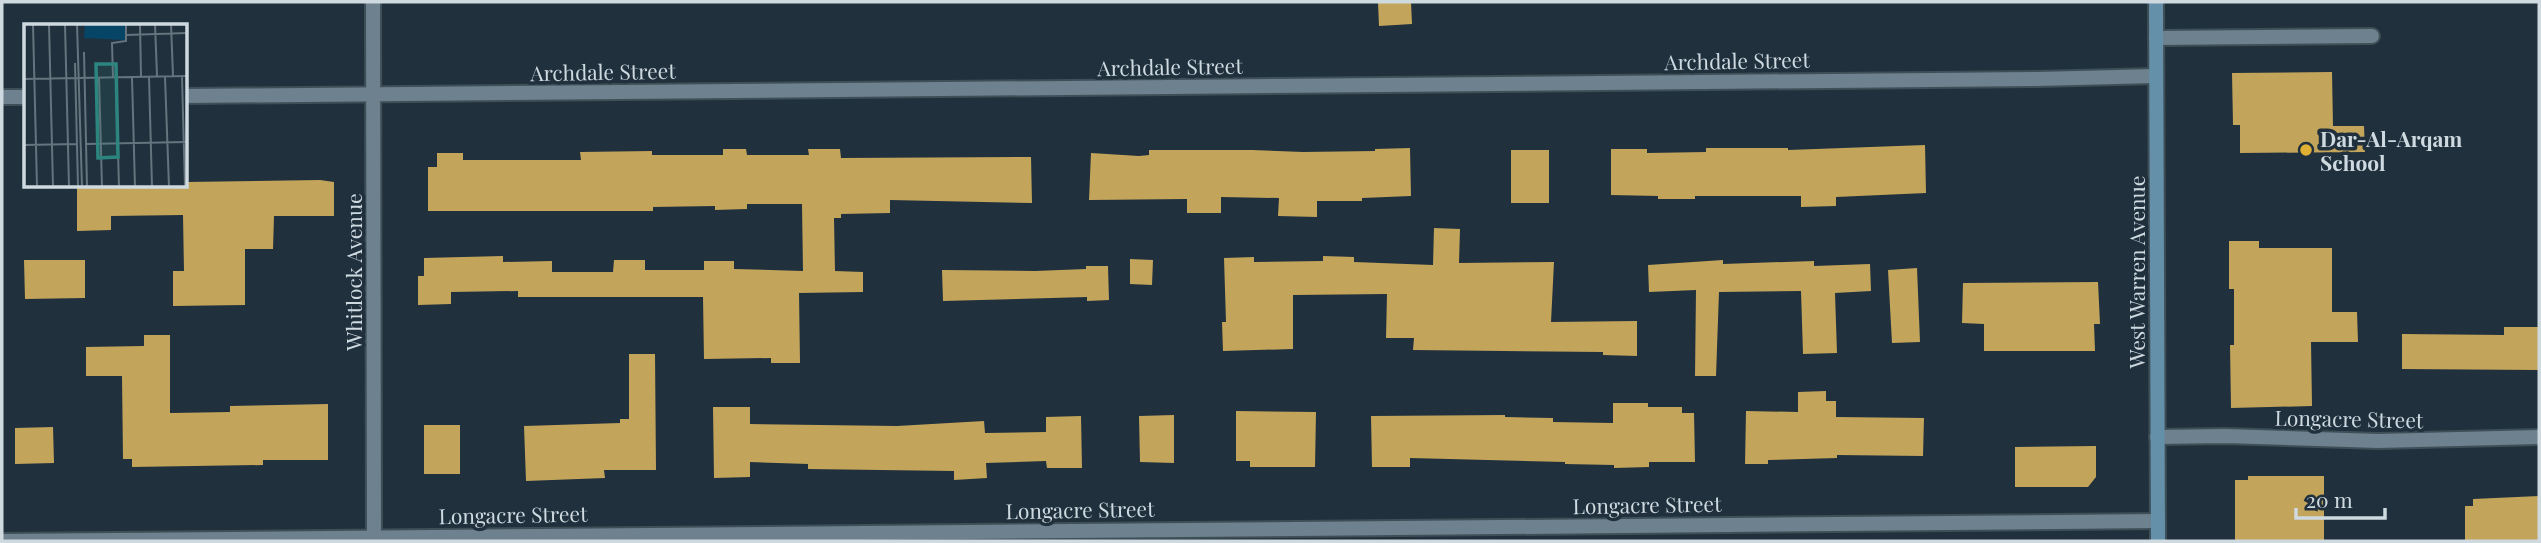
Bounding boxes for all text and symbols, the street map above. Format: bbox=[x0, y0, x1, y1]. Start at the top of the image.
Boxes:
inset map bbox=[24, 24, 187, 187]
street label: Archdale Street bbox=[1663, 45, 1810, 75]
street label: Archdale Street bbox=[1096, 51, 1243, 81]
street label: Archdale Street bbox=[529, 56, 676, 86]
place label: Dar-Al-Arqam School bbox=[2320, 124, 2462, 176]
marker: Dar-Al-Arqam School bbox=[2298, 142, 2314, 158]
street label: West Warren Avenue bbox=[2122, 176, 2150, 369]
street label: Whitlock Avenue bbox=[339, 193, 367, 352]
street label: Longacre Street bbox=[2274, 403, 2424, 433]
scale bar bbox=[2296, 476, 2385, 520]
text: 20 m bbox=[2306, 485, 2353, 513]
street label: Longacre Street bbox=[1572, 489, 1722, 519]
street label: Longacre Street bbox=[1005, 494, 1155, 524]
street label: Longacre Street bbox=[438, 499, 588, 529]

